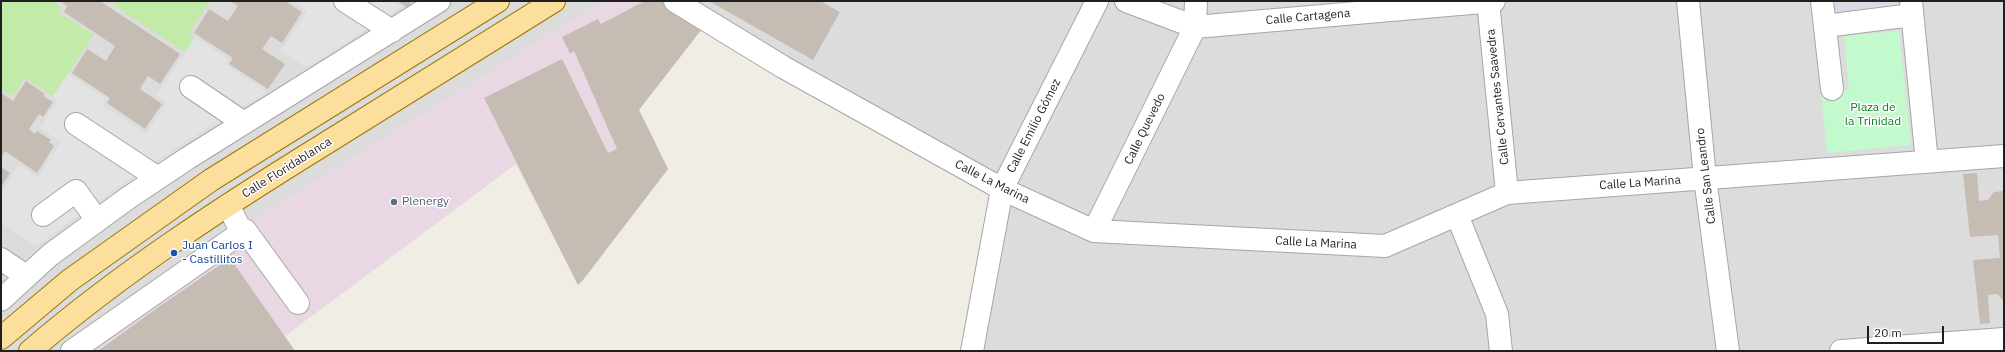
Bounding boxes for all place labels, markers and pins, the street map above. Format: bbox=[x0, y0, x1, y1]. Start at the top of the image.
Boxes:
place label: Plenergy bbox=[402, 195, 449, 209]
marker: Plenergy bbox=[389, 197, 399, 207]
place label: Juan Carlos I - Castillitos bbox=[182, 239, 253, 267]
marker: Juan Carlos I - Castillitos bbox=[169, 248, 179, 258]

